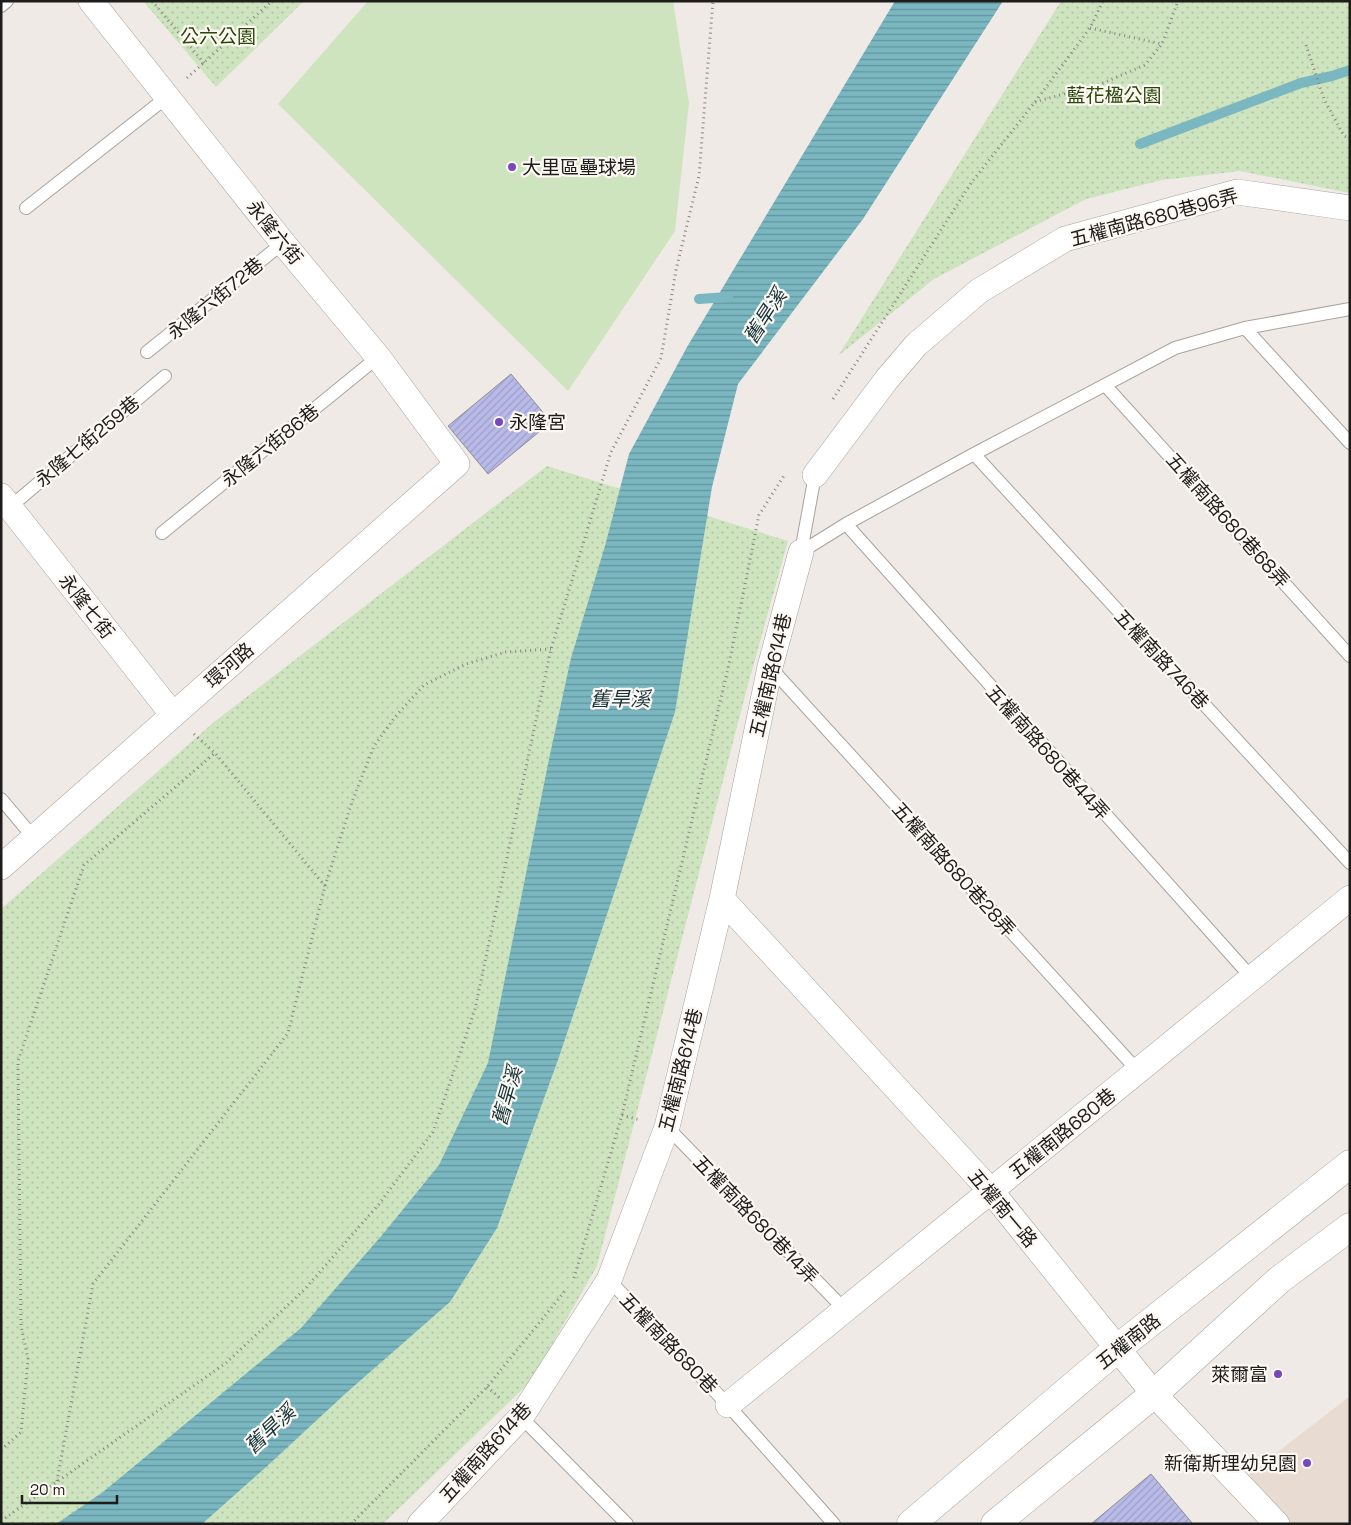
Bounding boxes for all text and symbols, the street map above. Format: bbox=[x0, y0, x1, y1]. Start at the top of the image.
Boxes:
park label: 公六公園 bbox=[180, 24, 256, 49]
park label: 藍花楹公園 bbox=[1066, 83, 1162, 108]
place label: 大里區壘球場 bbox=[522, 155, 636, 180]
marker: 大里區壘球場 bbox=[506, 161, 518, 173]
street label: 五權南路680巷96弄 bbox=[1067, 183, 1241, 252]
street label: 永隆六街 bbox=[241, 195, 308, 270]
street label: 永隆六街72巷 bbox=[162, 252, 269, 345]
water label: 舊旱溪 bbox=[738, 281, 794, 348]
street label: 永隆七街259巷 bbox=[30, 390, 145, 493]
street label: 永隆六街86巷 bbox=[216, 398, 324, 492]
place label: 永隆宮 bbox=[509, 410, 566, 435]
marker: 永隆宮 bbox=[493, 416, 505, 428]
street label: 五權南路680巷68弄 bbox=[1160, 448, 1295, 593]
street label: 永隆七街 bbox=[53, 569, 120, 644]
street label: 五權南路746巷 bbox=[1109, 604, 1214, 715]
street label: 五權南路614巷 bbox=[744, 611, 797, 740]
street label: 環河路 bbox=[200, 637, 259, 694]
street label: 五權南路680巷44弄 bbox=[980, 680, 1115, 825]
water label: 舊旱溪 bbox=[590, 686, 653, 712]
street label: 五權南路680巷28弄 bbox=[886, 797, 1021, 942]
street label: 五權南路614巷 bbox=[653, 1006, 708, 1134]
water label: 舊旱溪 bbox=[486, 1061, 529, 1128]
street label: 五權南路680巷 bbox=[1004, 1083, 1121, 1184]
street label: 五權南路680巷14弄 bbox=[688, 1150, 823, 1289]
street label: 五權南一路 bbox=[963, 1164, 1043, 1253]
street label: 五權南路680巷 bbox=[614, 1288, 723, 1399]
street label: 五權南路 bbox=[1091, 1308, 1166, 1375]
place label: 萊爾富 bbox=[1211, 1362, 1268, 1387]
marker: 萊爾富 bbox=[1272, 1368, 1284, 1380]
water label: 舊旱溪 bbox=[239, 1397, 303, 1459]
street label: 五權南路614巷 bbox=[434, 1397, 537, 1508]
place label: 新衛斯理幼兒園 bbox=[1164, 1451, 1297, 1476]
marker: 新衛斯理幼兒園 bbox=[1301, 1457, 1313, 1469]
scale bar bbox=[22, 1472, 118, 1504]
text: 20 m bbox=[30, 1480, 65, 1499]

